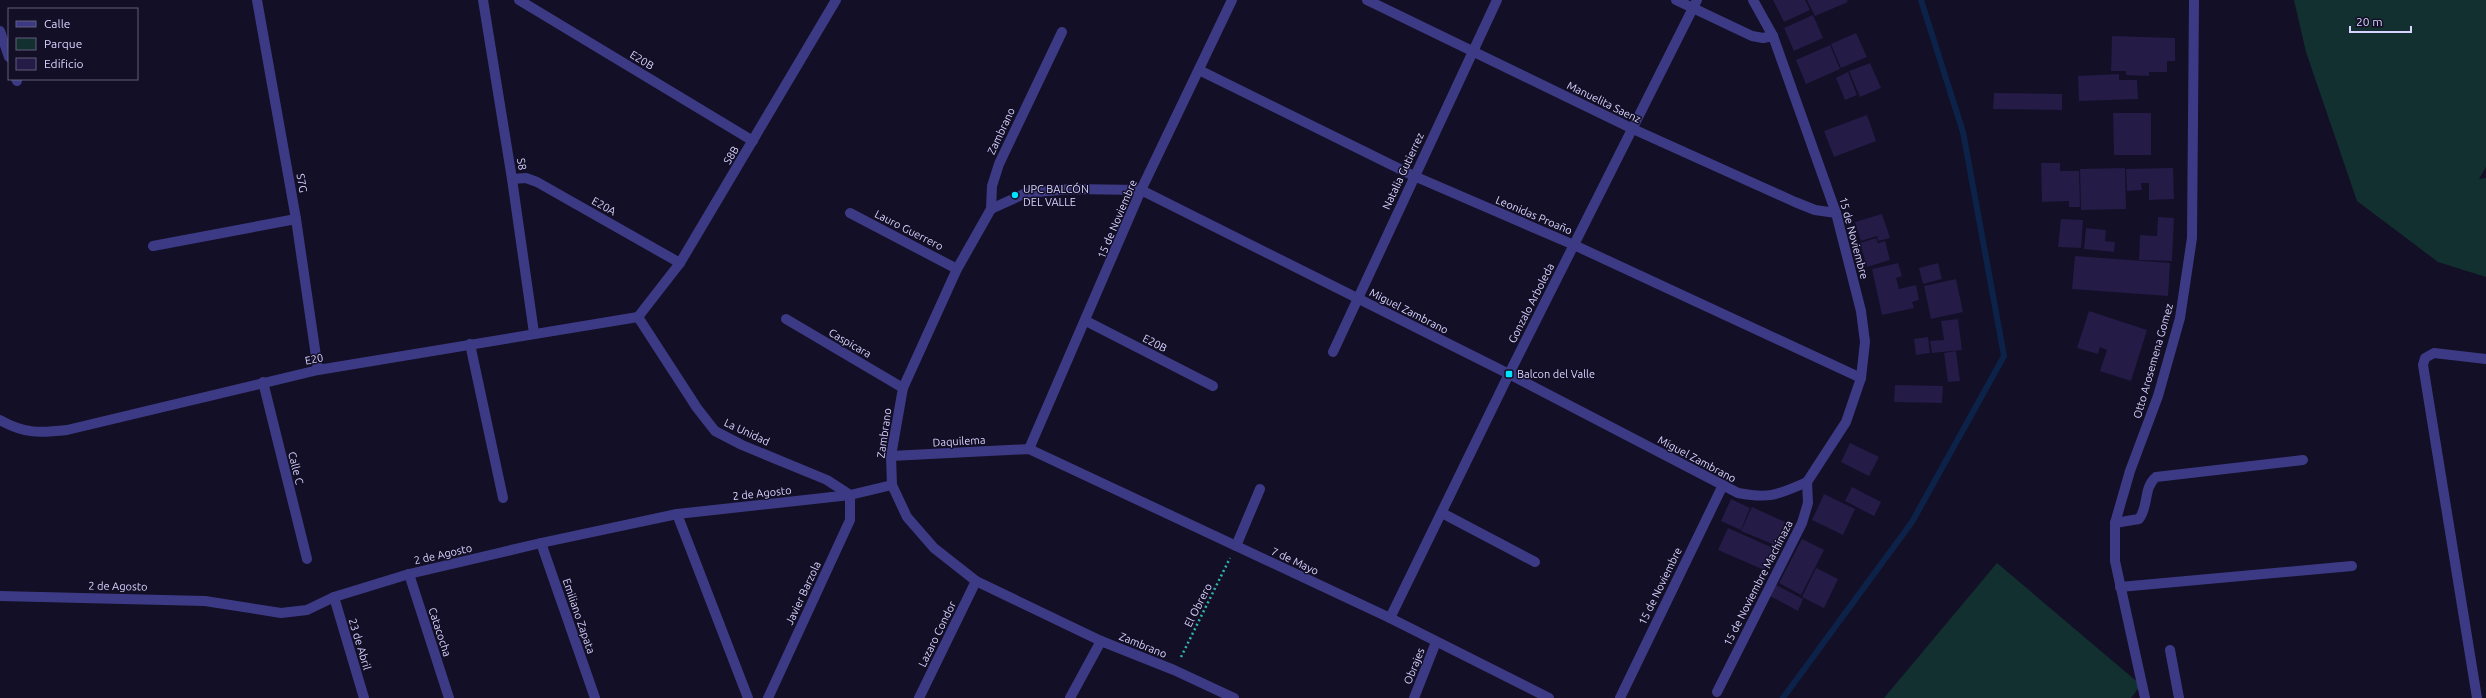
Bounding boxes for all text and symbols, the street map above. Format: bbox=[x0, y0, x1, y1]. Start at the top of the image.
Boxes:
legend bbox=[8, 8, 138, 80]
scale bar bbox=[2350, 8, 2411, 34]
text: 20 m bbox=[2356, 15, 2383, 28]
text: Calle bbox=[44, 17, 70, 30]
text: Parque bbox=[44, 37, 82, 50]
street label: E20B bbox=[628, 48, 656, 72]
text: Edificio bbox=[44, 57, 84, 70]
street label: Manuelita Saenz bbox=[1565, 79, 1643, 125]
street label: Zambrano bbox=[985, 106, 1017, 156]
street label: Natalia Gutierrez bbox=[1380, 131, 1426, 211]
street label: S8B bbox=[721, 144, 741, 166]
street label: S8 bbox=[515, 157, 529, 171]
street label: S7G bbox=[294, 172, 310, 194]
street label: 15 de Noviembre bbox=[1095, 178, 1139, 260]
place label: UPC BALCÓN DEL VALLE bbox=[1023, 182, 1089, 208]
marker: UPC BALCÓN DEL VALLE bbox=[1010, 190, 1020, 200]
street label: Leonidas Proaño bbox=[1494, 193, 1574, 237]
street label: E20A bbox=[590, 195, 619, 218]
street label: 15 de Noviembre bbox=[1837, 196, 1871, 280]
street label: Lauro Guerrero bbox=[873, 208, 945, 252]
street label: Gonzalo Arboleda bbox=[1506, 261, 1556, 345]
street label: Miguel Zambrano bbox=[1368, 286, 1450, 336]
street label: Otto Arosemena Gomez bbox=[2131, 302, 2175, 420]
street label: Caspicara bbox=[827, 326, 873, 360]
street label: E20B bbox=[1141, 332, 1169, 354]
street label: E20 bbox=[304, 351, 324, 367]
place label: Balcon del Valle bbox=[1517, 368, 1595, 380]
marker: Balcon del Valle bbox=[1504, 369, 1514, 379]
street label: Zambrano bbox=[875, 407, 893, 459]
street label: La Unidad bbox=[722, 416, 772, 448]
street label: Miguel Zambrano bbox=[1656, 433, 1738, 485]
street label: Daquilema bbox=[932, 434, 986, 448]
street label: Calle C bbox=[286, 450, 306, 486]
street label: 2 de Agosto bbox=[732, 484, 792, 502]
street label: 15 de Noviembre Machinaza bbox=[1721, 518, 1795, 648]
street label: 2 de Agosto bbox=[413, 541, 473, 567]
street label: 7 de Mayo bbox=[1270, 545, 1320, 577]
street label: 15 de Noviembre bbox=[1636, 545, 1684, 627]
street label: Javier Barzola bbox=[783, 559, 823, 627]
street label: Emiliano Zapata bbox=[561, 577, 597, 655]
street label: 2 de Agosto bbox=[88, 579, 148, 593]
street label: El Obrero bbox=[1182, 581, 1214, 629]
street label: Lazaro Condor bbox=[916, 598, 958, 669]
street label: Catacocha bbox=[426, 606, 454, 658]
street label: 23 de Abril bbox=[346, 617, 374, 671]
street label: Zambrano bbox=[1117, 630, 1169, 660]
street label: Obrajes bbox=[1401, 646, 1427, 686]

